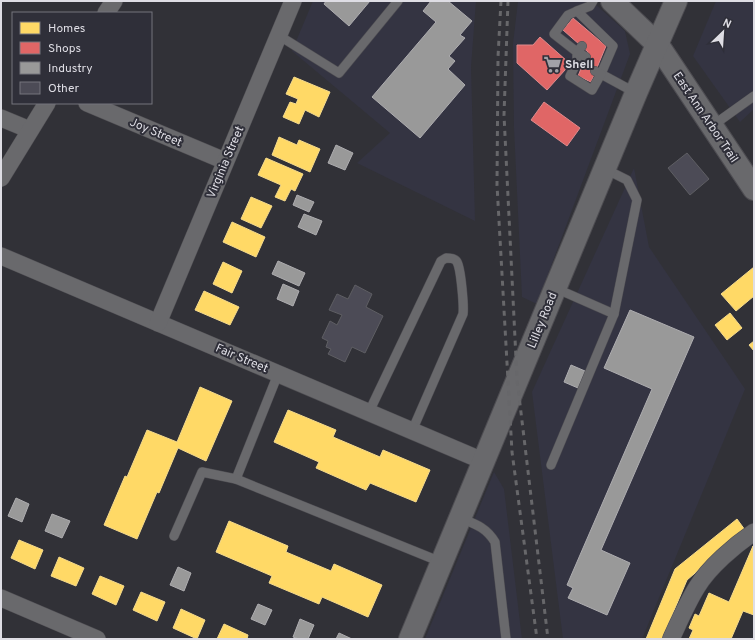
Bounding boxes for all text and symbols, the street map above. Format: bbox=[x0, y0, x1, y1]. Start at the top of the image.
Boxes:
legend bbox=[12, 12, 152, 104]
north arrow bbox=[703, 12, 743, 52]
text: N bbox=[720, 16, 733, 32]
text: Homes bbox=[48, 21, 85, 37]
text: Shops bbox=[48, 41, 81, 57]
supermarket icon: Shell bbox=[542, 54, 562, 74]
place label: Shell bbox=[565, 57, 593, 73]
text: Industry bbox=[48, 61, 93, 77]
street label: East Ann Arbor Trail bbox=[669, 69, 741, 166]
text: Other bbox=[48, 81, 80, 97]
street label: Joy Street bbox=[127, 115, 184, 151]
street label: Virginia Street bbox=[204, 124, 248, 201]
street label: Lilley Road bbox=[524, 290, 561, 351]
street label: Fair Street bbox=[213, 341, 270, 377]

